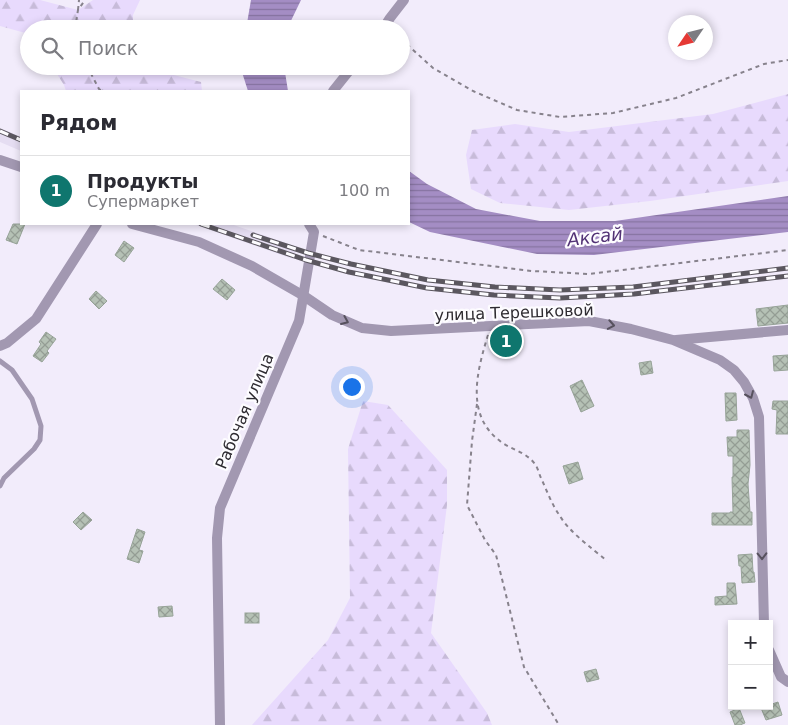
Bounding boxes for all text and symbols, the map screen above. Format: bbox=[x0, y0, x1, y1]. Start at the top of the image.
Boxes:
north arrow bbox=[668, 15, 713, 60]
search box bbox=[20, 20, 410, 75]
icon: search bbox=[38, 34, 66, 62]
text: Поиск bbox=[78, 37, 138, 59]
text: Рядом bbox=[40, 111, 117, 135]
text: Продукты bbox=[87, 170, 198, 192]
text: 1 bbox=[50, 181, 62, 200]
text: 100 m bbox=[339, 181, 390, 200]
text: Супермаркет bbox=[87, 192, 199, 211]
water label: Аксай bbox=[565, 223, 624, 250]
street label: улица Терешковой bbox=[434, 300, 594, 325]
one-way arrow bbox=[340, 315, 349, 326]
one-way arrow bbox=[606, 320, 615, 330]
pin: 1 bbox=[490, 322, 522, 360]
street label: Рабочая улица bbox=[212, 350, 277, 472]
your location bbox=[339, 374, 365, 400]
one-way arrow bbox=[744, 390, 755, 399]
one-way arrow bbox=[757, 552, 767, 560]
map controls bbox=[728, 620, 773, 710]
button: + bbox=[728, 620, 773, 665]
button: − bbox=[728, 665, 773, 710]

